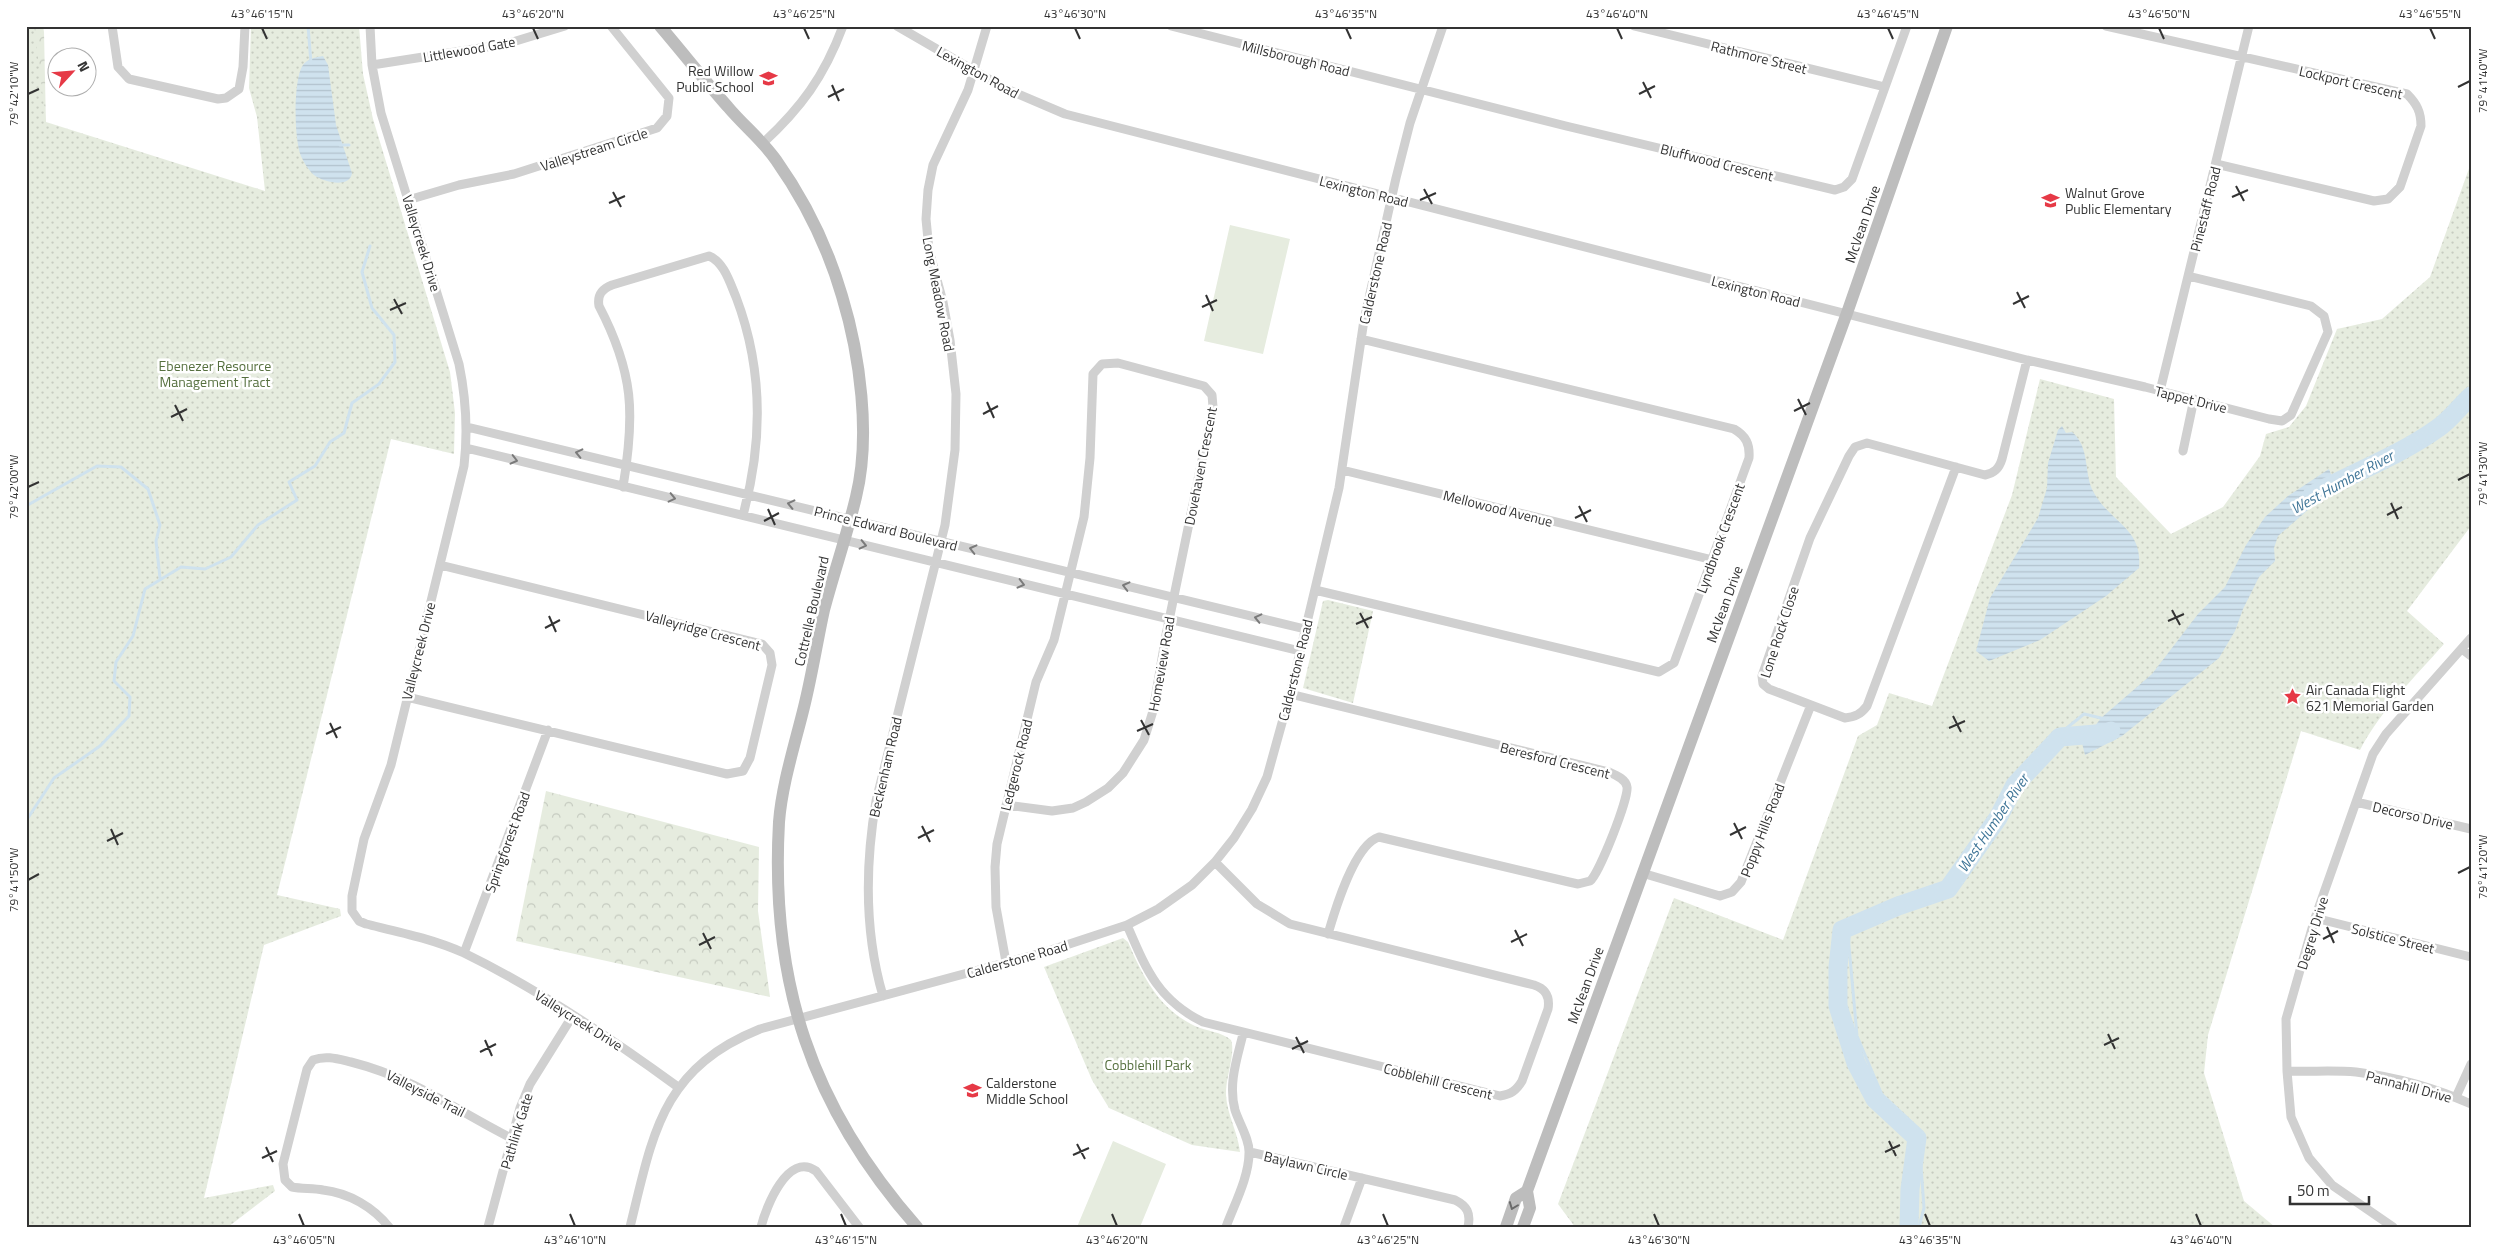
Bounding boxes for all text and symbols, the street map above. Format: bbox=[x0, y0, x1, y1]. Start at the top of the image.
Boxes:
text: 43°46'15"N bbox=[231, 4, 293, 23]
text: 43°46'20"N bbox=[502, 4, 564, 23]
text: 43°46'25"N bbox=[773, 4, 835, 23]
text: 43°46'30"N bbox=[1044, 4, 1106, 23]
text: 43°46'35"N bbox=[1315, 4, 1377, 23]
text: 43°46'40"N bbox=[1586, 4, 1648, 23]
text: 43°46'45"N bbox=[1857, 4, 1919, 23]
text: 43°46'50"N bbox=[2128, 4, 2190, 23]
text: 43°46'55"N bbox=[2399, 4, 2461, 23]
street label: Littlewood Gate bbox=[421, 31, 517, 67]
street label: Millsborough Road bbox=[1240, 34, 1352, 82]
street label: Rathmore Street bbox=[1709, 35, 1809, 79]
street label: Lexington Road bbox=[933, 41, 1023, 103]
north arrow bbox=[48, 48, 98, 98]
text: 79°41'40"W bbox=[2473, 48, 2492, 113]
text: N bbox=[73, 57, 96, 75]
place label: Red Willow Public School bbox=[676, 60, 754, 97]
street label: Lockport Crescent bbox=[2297, 60, 2405, 104]
text: 79°42'10"W bbox=[4, 61, 23, 126]
school or university icon: Red Willow Public School bbox=[758, 68, 778, 88]
street label: Valleystream Circle bbox=[538, 122, 650, 176]
street label: Bluffwood Crescent bbox=[1658, 138, 1776, 186]
street label: Pinestaff Road bbox=[2184, 164, 2226, 254]
street label: Lexington Road bbox=[1317, 170, 1411, 212]
street label: McVean Drive bbox=[1839, 182, 1885, 266]
place label: Walnut Grove Public Elementary bbox=[2065, 182, 2172, 219]
school or university icon: Walnut Grove Public Elementary bbox=[2041, 190, 2061, 210]
street label: Valleycreek Drive bbox=[397, 192, 447, 294]
street label: Calderstone Road bbox=[1353, 220, 1397, 326]
street label: Long Meadow Road bbox=[918, 235, 960, 353]
street label: Lexington Road bbox=[1709, 270, 1803, 312]
park label: Ebenezer Resource Management Tract bbox=[159, 355, 271, 392]
street label: Tappet Drive bbox=[2153, 380, 2229, 418]
street label: Dovehaven Crescent bbox=[1178, 405, 1222, 527]
text: 79°41'30"W bbox=[2473, 441, 2492, 506]
water label: West Humber River bbox=[2286, 443, 2400, 520]
one-way arrow bbox=[575, 448, 583, 459]
text: 79°42'00"W bbox=[4, 454, 23, 519]
one-way arrow bbox=[509, 454, 518, 465]
street label: Lyndbrook Crescent bbox=[1690, 480, 1750, 596]
street label: Mellowood Avenue bbox=[1441, 484, 1555, 532]
one-way arrow bbox=[667, 492, 676, 503]
one-way arrow bbox=[787, 499, 796, 510]
street label: Prince Edward Boulevard bbox=[812, 500, 960, 556]
one-way arrow bbox=[859, 539, 868, 550]
one-way arrow bbox=[969, 544, 978, 555]
street label: Cottrelle Boulevard bbox=[788, 554, 834, 668]
street label: McVean Drive bbox=[1700, 563, 1748, 645]
one-way arrow bbox=[1017, 578, 1026, 589]
one-way arrow bbox=[1121, 581, 1130, 592]
street label: Lone Rock Close bbox=[1754, 583, 1804, 681]
street label: Valleycreek Drive bbox=[396, 600, 440, 702]
street label: Valleyridge Crescent bbox=[643, 604, 763, 656]
one-way arrow bbox=[1253, 613, 1262, 624]
street label: Homeview Road bbox=[1142, 615, 1180, 713]
street label: Calderstone Road bbox=[1272, 617, 1318, 723]
place label: Air Canada Flight 621 Memorial Garden bbox=[2306, 679, 2434, 716]
place icon: Air Canada Flight 621 Memorial Garden bbox=[2282, 687, 2302, 707]
street label: Beckenham Road bbox=[863, 715, 907, 819]
street label: Ledgerock Road bbox=[994, 717, 1038, 813]
street label: Beresford Crescent bbox=[1498, 736, 1612, 784]
water label: West Humber River bbox=[1952, 767, 2036, 877]
street label: Poppy Hills Road bbox=[1734, 780, 1790, 880]
street label: Springforest Road bbox=[479, 789, 535, 895]
street label: Decorso Drive bbox=[2371, 796, 2455, 834]
text: 79°41'20"W bbox=[2473, 834, 2492, 899]
text: 79°41'50"W bbox=[4, 847, 23, 912]
street label: Degrey Drive bbox=[2291, 894, 2333, 972]
street label: Solstice Street bbox=[2349, 918, 2437, 958]
street label: Calderstone Road bbox=[964, 935, 1070, 983]
street label: McVean Drive bbox=[1561, 944, 1609, 1026]
street label: Valleycreek Drive bbox=[531, 985, 627, 1055]
park label: Cobblehill Park bbox=[1105, 1054, 1192, 1075]
street label: Cobblehill Crescent bbox=[1381, 1057, 1495, 1105]
street label: Valleyside Trail bbox=[383, 1064, 469, 1122]
street label: Pannahill Drive bbox=[2364, 1064, 2454, 1108]
place label: Calderstone Middle School bbox=[986, 1072, 1068, 1109]
school or university icon: Calderstone Middle School bbox=[962, 1080, 982, 1100]
street label: Pathlink Gate bbox=[494, 1090, 538, 1172]
street label: Baylawn Circle bbox=[1262, 1145, 1350, 1185]
scale bar bbox=[2290, 1173, 2368, 1205]
text: 50 m bbox=[2297, 1179, 2330, 1202]
one-way arrow bbox=[1509, 1202, 1519, 1210]
text: 43°46'05"N bbox=[273, 1230, 335, 1249]
text: 43°46'10"N bbox=[544, 1230, 606, 1249]
text: 43°46'15"N bbox=[815, 1230, 877, 1249]
text: 43°46'20"N bbox=[1086, 1230, 1148, 1249]
text: 43°46'25"N bbox=[1357, 1230, 1419, 1249]
text: 43°46'30"N bbox=[1628, 1230, 1690, 1249]
text: 43°46'35"N bbox=[1899, 1230, 1961, 1249]
text: 43°46'40"N bbox=[2170, 1230, 2232, 1249]

